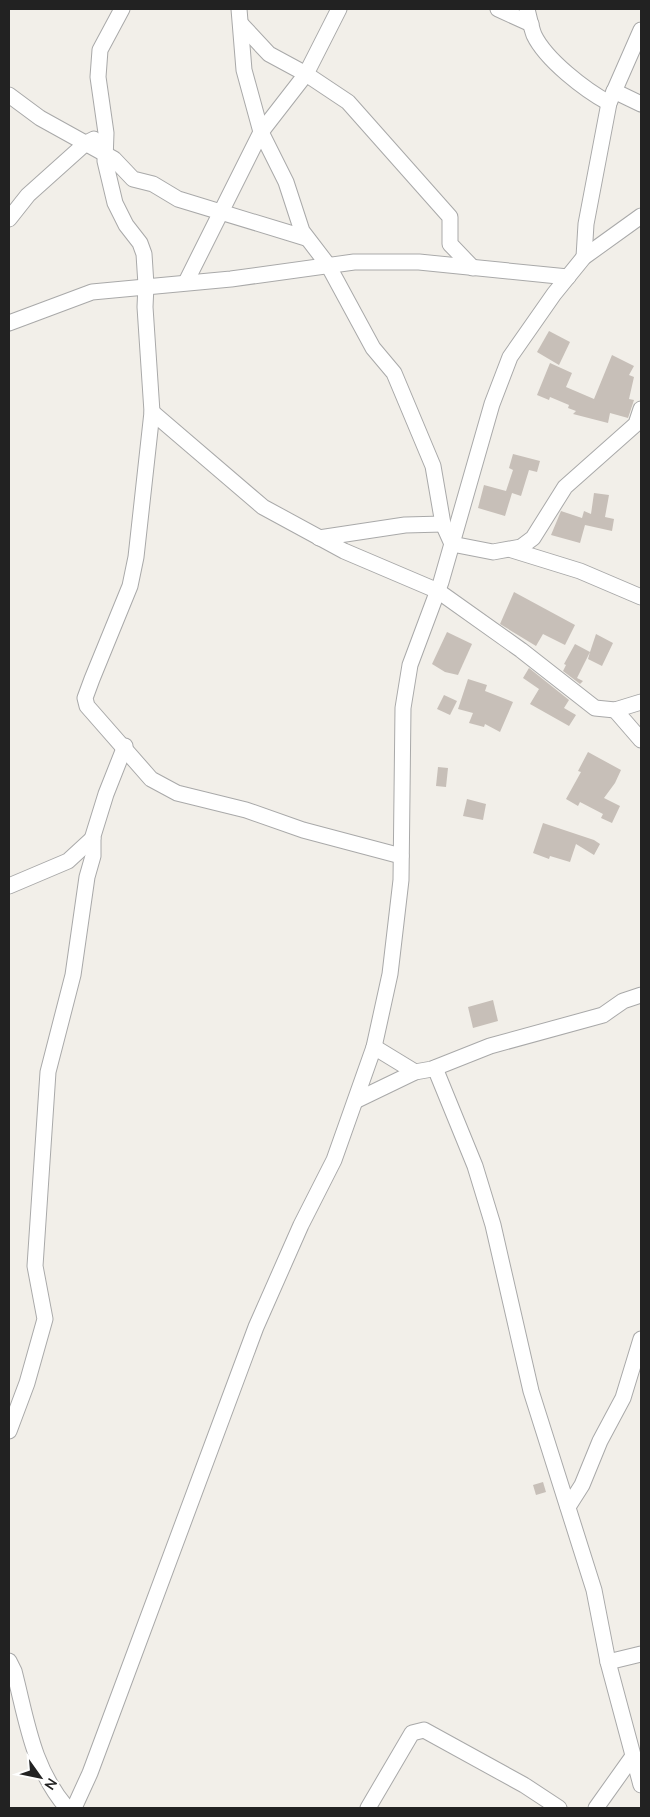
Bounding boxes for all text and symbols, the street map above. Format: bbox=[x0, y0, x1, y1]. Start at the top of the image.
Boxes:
north arrow bbox=[15, 1752, 65, 1802]
text: N bbox=[40, 1774, 61, 1793]

